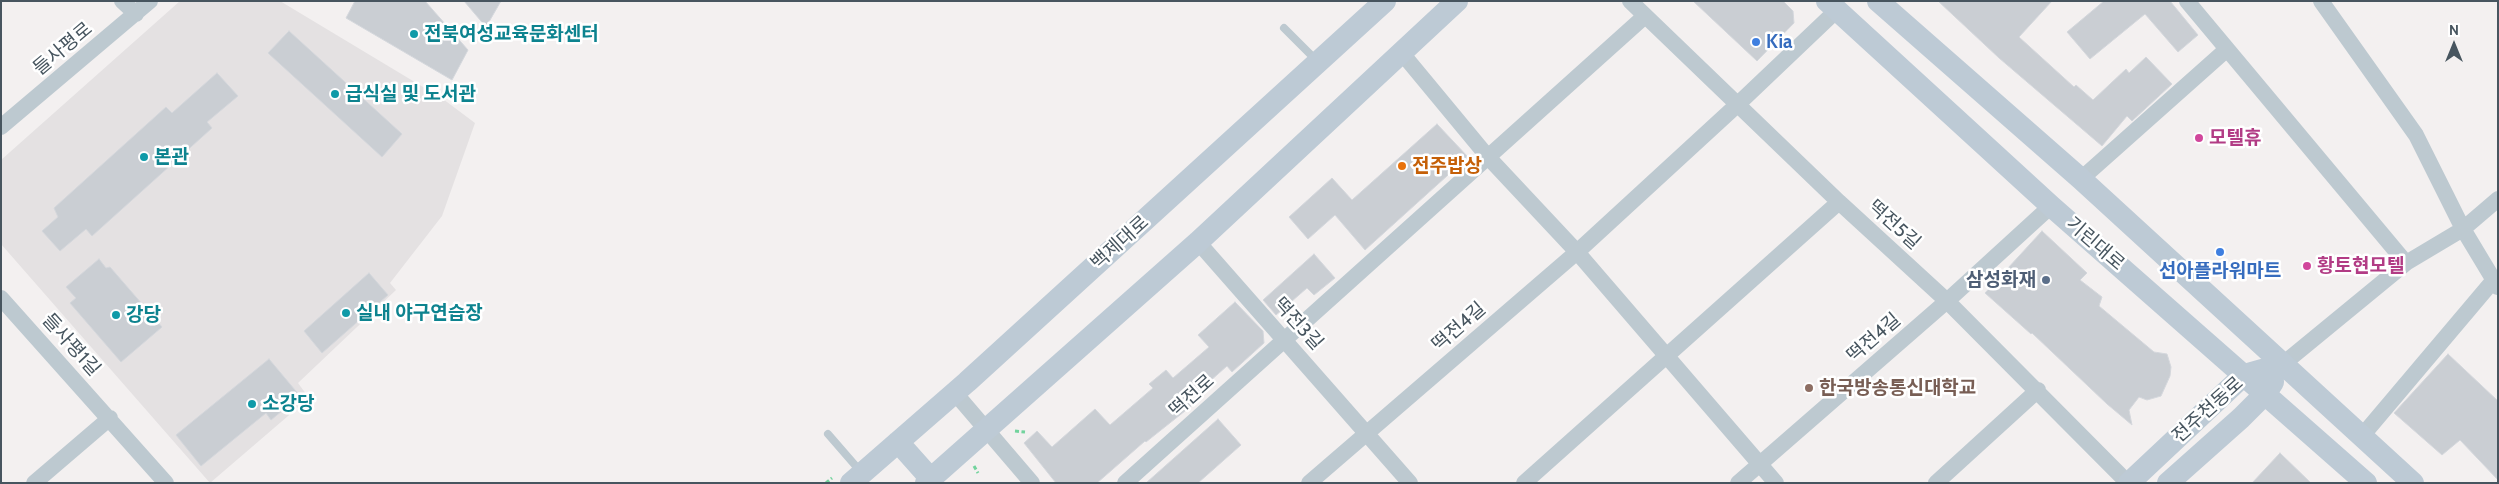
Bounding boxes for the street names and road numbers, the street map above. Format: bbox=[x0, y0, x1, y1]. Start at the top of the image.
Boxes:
street label: 들사평로 bbox=[29, 18, 97, 80]
street label: 떡전5길 bbox=[1863, 196, 1925, 254]
street label: 백제대로 bbox=[1086, 211, 1154, 275]
street label: 기린대로 bbox=[2061, 212, 2129, 276]
street label: 떡전3길 bbox=[1269, 293, 1327, 355]
street label: 떡전4길 bbox=[1428, 298, 1490, 356]
street label: 들사평1길 bbox=[37, 309, 105, 381]
street label: 떡전4길 bbox=[1843, 309, 1905, 367]
street label: 떡전로 bbox=[1165, 370, 1219, 422]
street label: 전주천동로 bbox=[2168, 372, 2248, 448]

